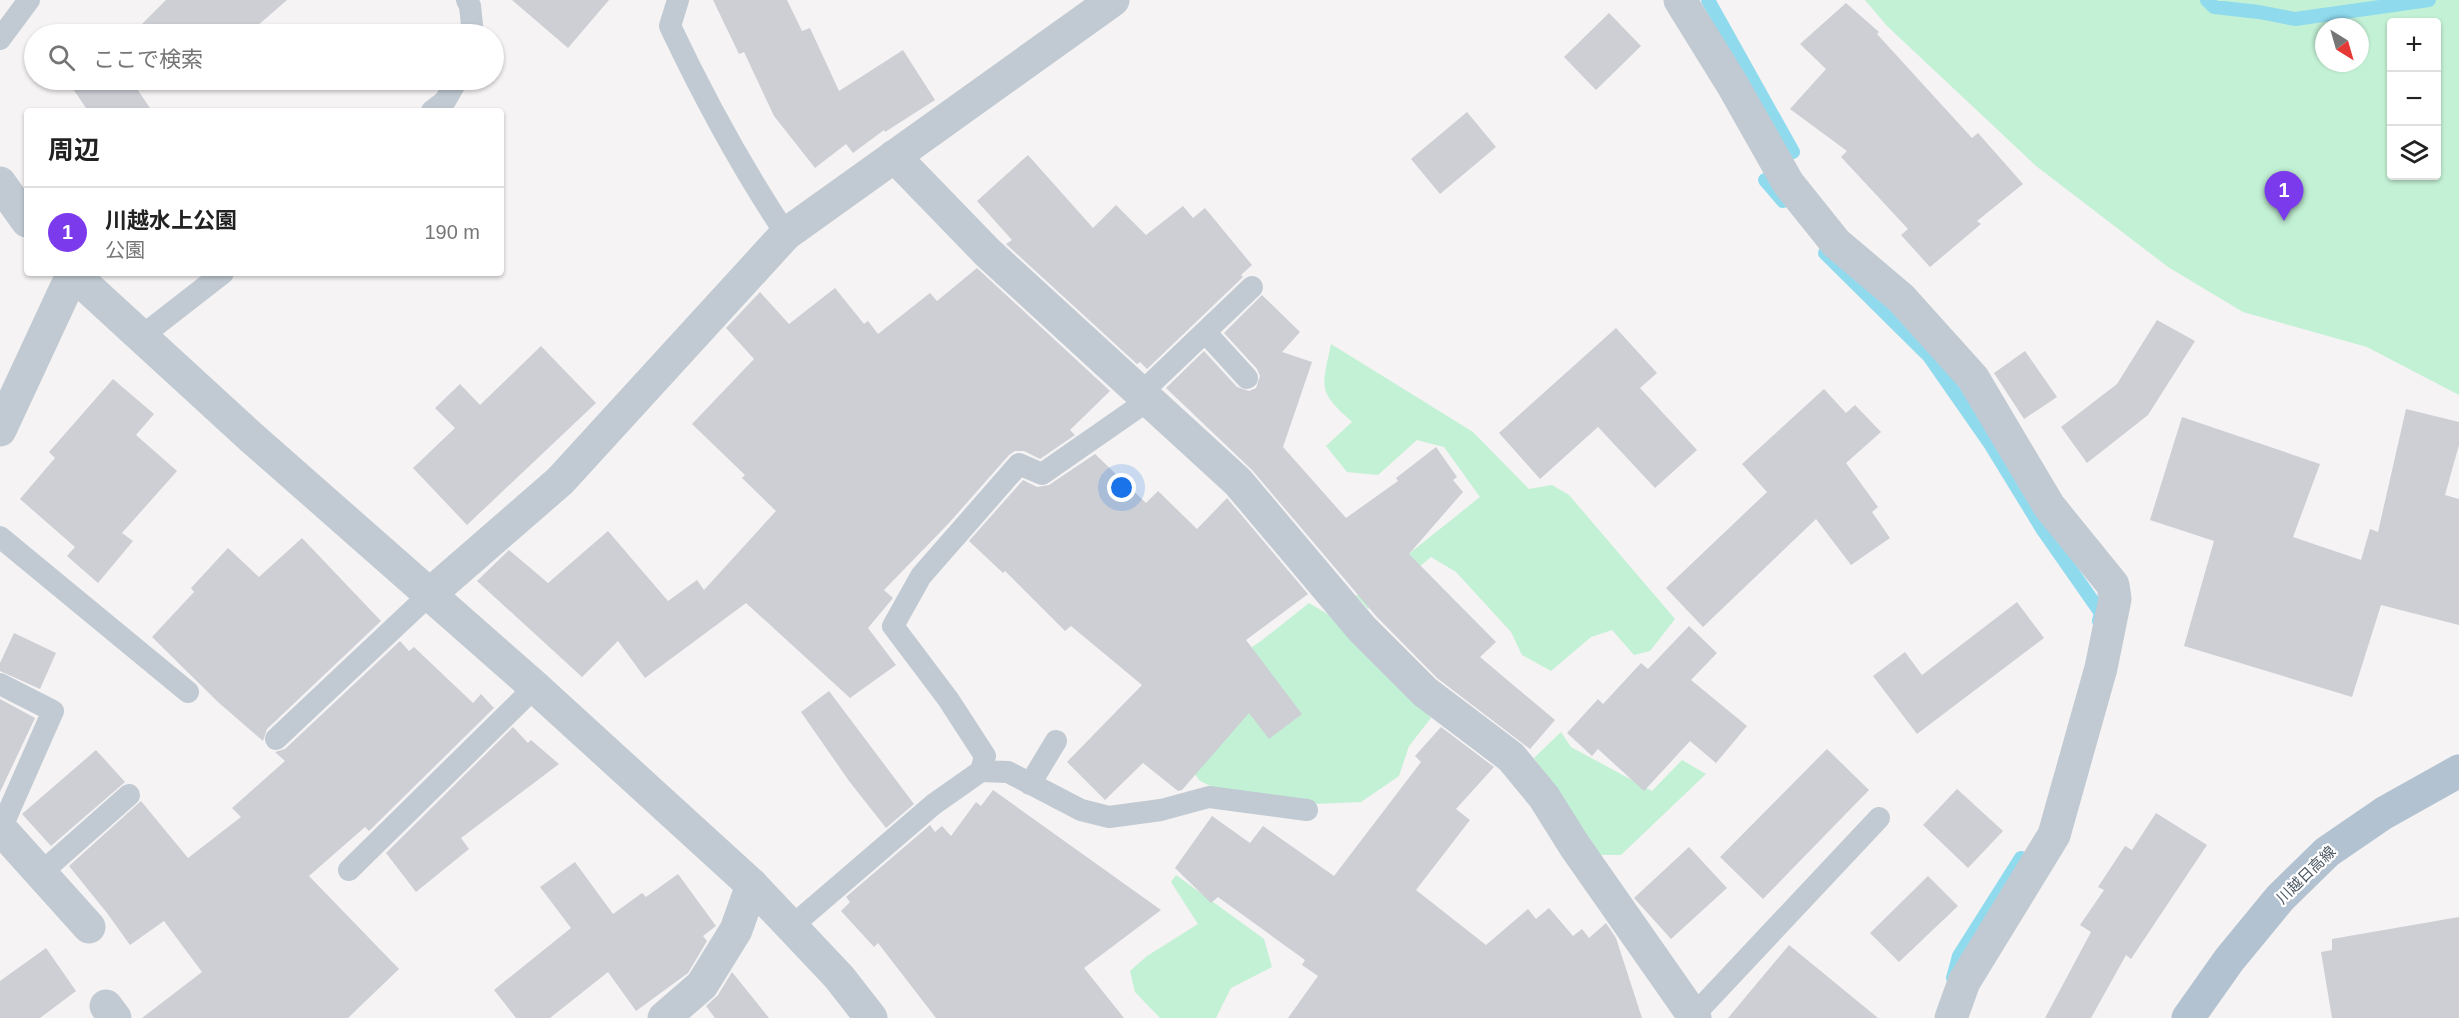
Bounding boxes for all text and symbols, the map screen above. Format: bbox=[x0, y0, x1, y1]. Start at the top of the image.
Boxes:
north arrow bbox=[2315, 18, 2369, 72]
map controls bbox=[2387, 18, 2441, 180]
button: + bbox=[2387, 18, 2441, 72]
search box bbox=[24, 24, 504, 90]
icon: search bbox=[45, 41, 78, 74]
text: ここで検索 bbox=[93, 47, 203, 72]
button: − bbox=[2387, 72, 2441, 126]
button: layers bbox=[2387, 126, 2441, 180]
text: 周辺 bbox=[48, 135, 100, 165]
pin: 1 bbox=[2264, 172, 2304, 221]
text: 川越水上公園 bbox=[105, 208, 237, 233]
text: 1 bbox=[62, 221, 73, 243]
text: 190 m bbox=[424, 221, 480, 243]
text: 公園 bbox=[105, 239, 145, 261]
your location bbox=[1107, 473, 1136, 502]
street label: 川越日高線 bbox=[2273, 842, 2339, 907]

